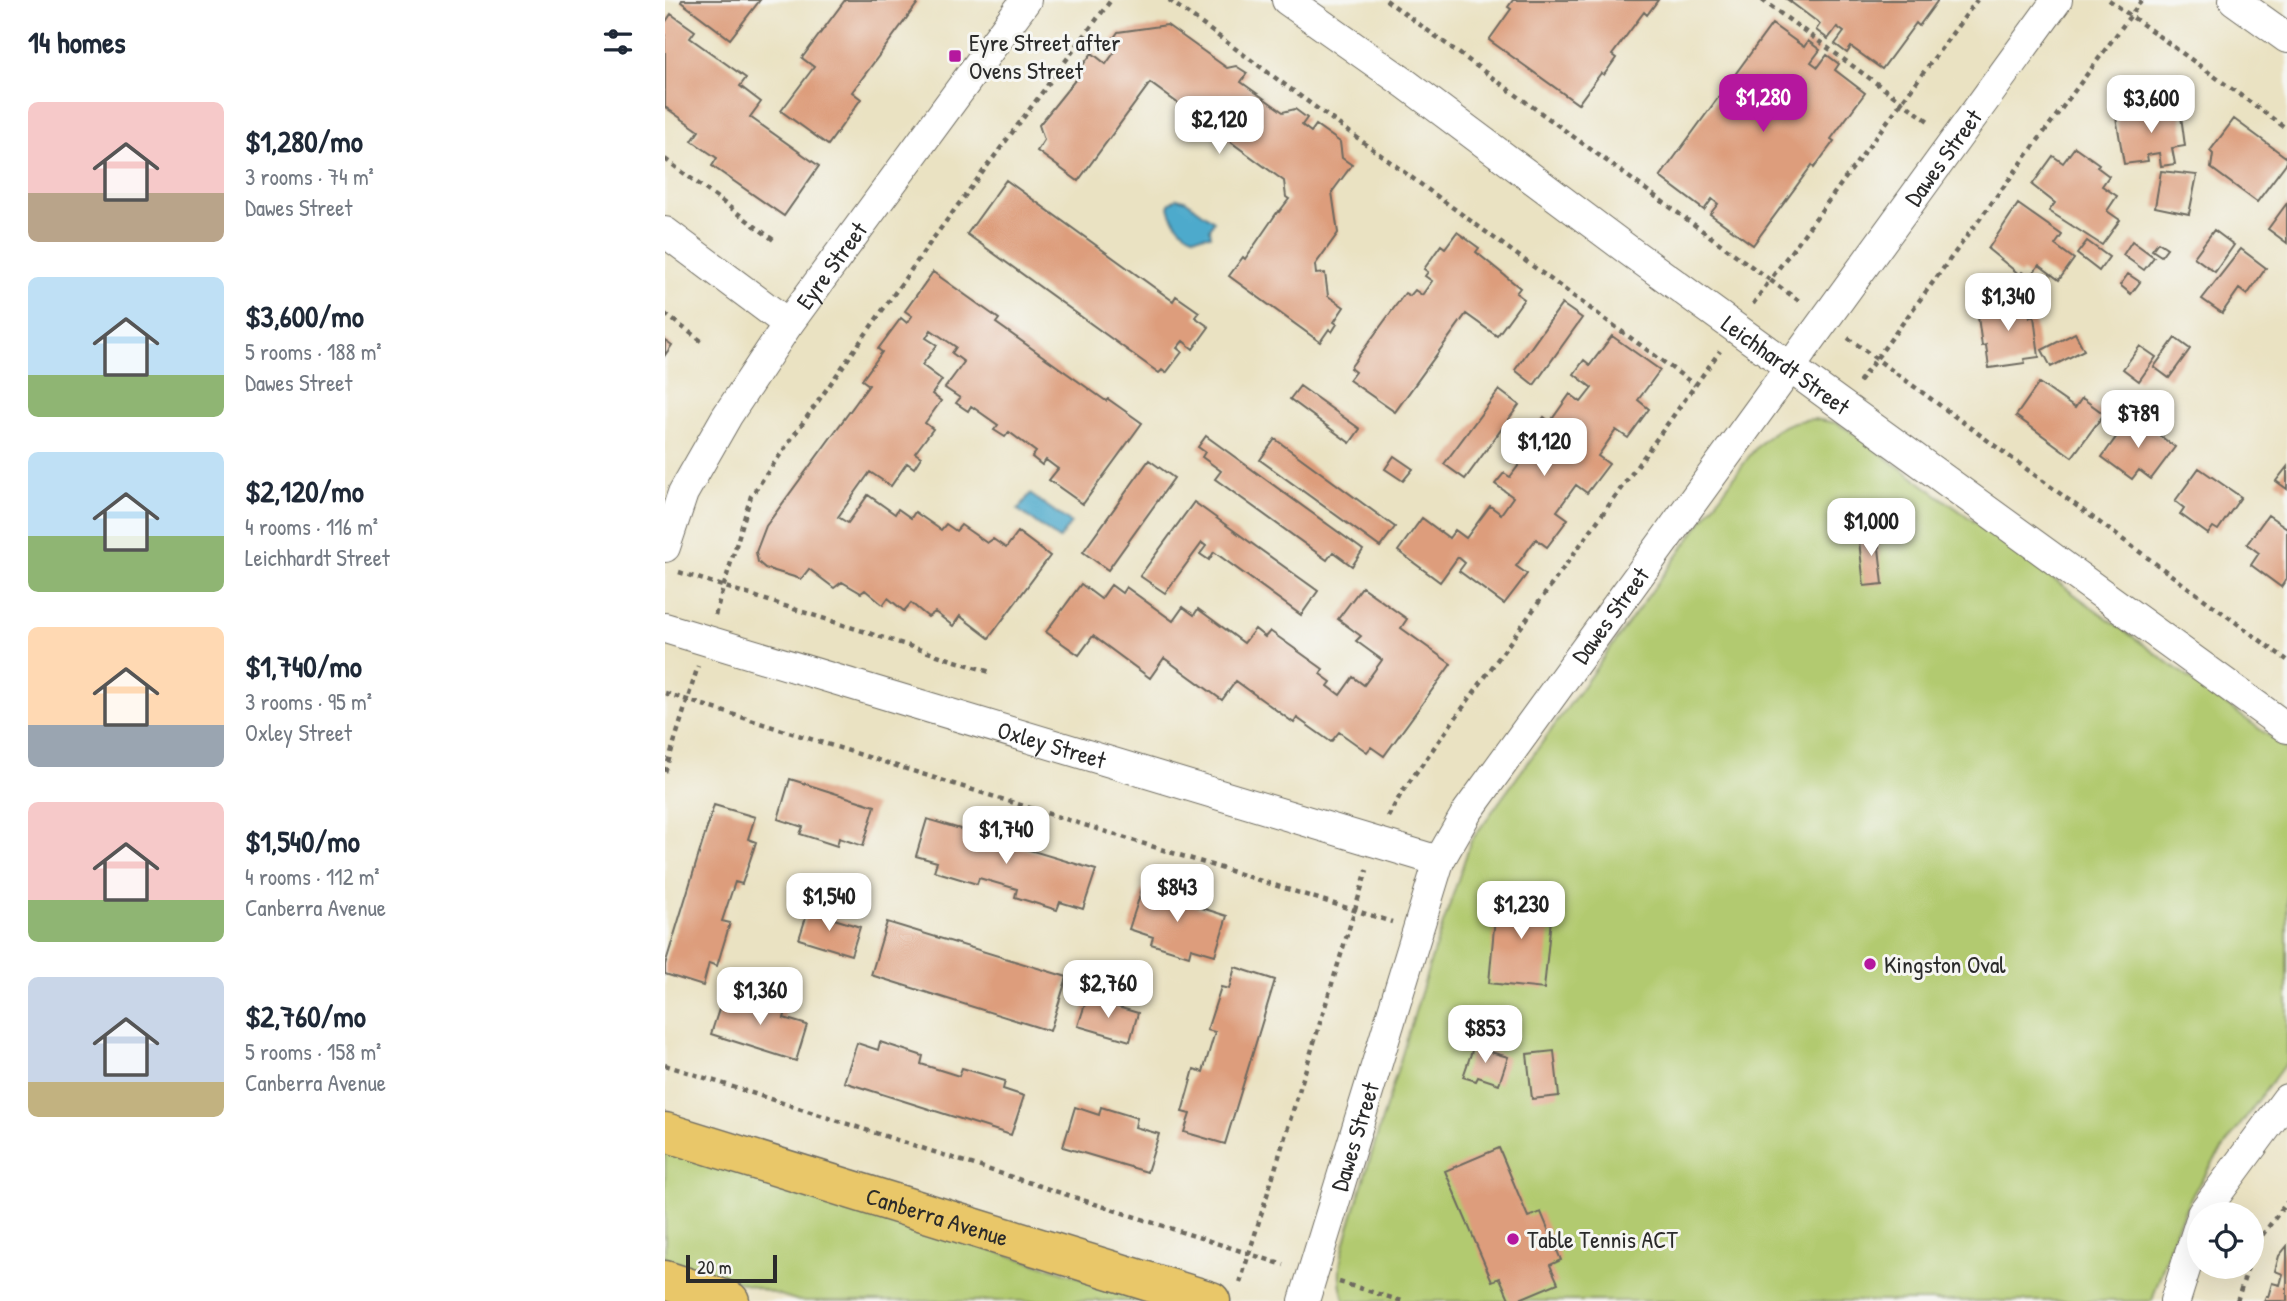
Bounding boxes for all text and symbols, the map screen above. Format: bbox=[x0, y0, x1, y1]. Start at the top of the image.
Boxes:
text: 14 homes bbox=[28, 22, 126, 62]
icon: filters bbox=[599, 23, 637, 61]
place label: Eyre Street after Ovens Street bbox=[969, 26, 1121, 86]
marker: Eyre Street after Ovens Street bbox=[947, 48, 963, 64]
pin: $1,280 bbox=[1706, 74, 1820, 134]
pin: $3,600 bbox=[2094, 76, 2208, 135]
text: $1,280 bbox=[1735, 81, 1791, 112]
text: $3,600 bbox=[2123, 82, 2179, 113]
pin: $2,120 bbox=[1162, 96, 1276, 156]
street label: Dawes Street bbox=[1897, 102, 1989, 212]
text: $2,120 bbox=[1191, 103, 1247, 134]
text: $1,280/mo bbox=[245, 121, 363, 161]
icon: home bbox=[84, 130, 168, 214]
text: 3 rooms · 74 m² bbox=[245, 161, 374, 192]
text: Dawes Street bbox=[245, 192, 352, 223]
street label: Eyre Street bbox=[788, 214, 874, 315]
pin: $1,340 bbox=[1951, 274, 2065, 333]
text: $1,340 bbox=[1981, 280, 2035, 311]
text: $3,600/mo bbox=[245, 296, 364, 336]
icon: home bbox=[84, 305, 168, 389]
street label: Leichhardt Street bbox=[1715, 307, 1857, 422]
text: 5 rooms · 188 m² bbox=[245, 336, 382, 367]
text: Dawes Street bbox=[245, 367, 352, 398]
pin: $789 bbox=[2097, 391, 2179, 450]
text: $789 bbox=[2117, 397, 2159, 428]
pin: $1,120 bbox=[1487, 419, 1601, 478]
text: $1,120 bbox=[1517, 425, 1571, 456]
text: $2,120/mo bbox=[245, 471, 364, 511]
icon: home bbox=[84, 480, 168, 564]
pin: $1,000 bbox=[1814, 498, 1928, 558]
text: $1,000 bbox=[1843, 505, 1899, 536]
text: 4 rooms · 116 m² bbox=[245, 511, 378, 542]
text: Leichhardt Street bbox=[245, 542, 390, 573]
street label: Dawes Street bbox=[1564, 560, 1656, 670]
text: $1,740/mo bbox=[245, 646, 362, 686]
icon: home bbox=[84, 655, 168, 739]
text: 3 rooms · 95 m² bbox=[245, 686, 372, 717]
street label: Oxley Street bbox=[994, 713, 1111, 776]
text: Oxley Street bbox=[245, 717, 352, 748]
pin: $1,740 bbox=[949, 806, 1063, 866]
text: $1,740 bbox=[979, 813, 1033, 844]
text: $1,540/mo bbox=[245, 821, 360, 861]
icon: home bbox=[84, 830, 168, 914]
text: 4 rooms · 112 m² bbox=[245, 861, 380, 892]
pin: $843 bbox=[1136, 864, 1218, 924]
text: $843 bbox=[1157, 871, 1197, 902]
pin: $1,540 bbox=[772, 874, 886, 933]
text: $1,540 bbox=[802, 880, 856, 911]
pin: $1,230 bbox=[1464, 881, 1578, 941]
text: $1,230 bbox=[1493, 888, 1549, 919]
text: Canberra Avenue bbox=[245, 892, 386, 923]
place label: Kingston Oval bbox=[1884, 948, 2006, 980]
marker: Kingston Oval bbox=[1862, 956, 1878, 972]
pin: $2,760 bbox=[1051, 960, 1165, 1020]
text: $2,760 bbox=[1079, 967, 1137, 998]
pin: $1,360 bbox=[703, 968, 817, 1027]
text: $1,360 bbox=[733, 974, 787, 1005]
text: $2,760/mo bbox=[245, 996, 366, 1036]
icon: home bbox=[84, 1005, 168, 1089]
pin: $853 bbox=[1444, 1006, 1526, 1065]
text: $853 bbox=[1464, 1012, 1506, 1043]
text: 5 rooms · 158 m² bbox=[245, 1036, 381, 1067]
text: Canberra Avenue bbox=[245, 1067, 386, 1098]
street label: Dawes Street bbox=[1323, 1078, 1386, 1195]
street label: Canberra Avenue bbox=[862, 1179, 1013, 1253]
map controls bbox=[2187, 1202, 2264, 1279]
button: locate bbox=[2187, 1202, 2264, 1279]
place label: Table Tennis ACT bbox=[1527, 1223, 1678, 1255]
marker: Table Tennis ACT bbox=[1505, 1231, 1521, 1247]
scale bar bbox=[686, 1252, 777, 1284]
text: 20 m bbox=[697, 1254, 732, 1280]

